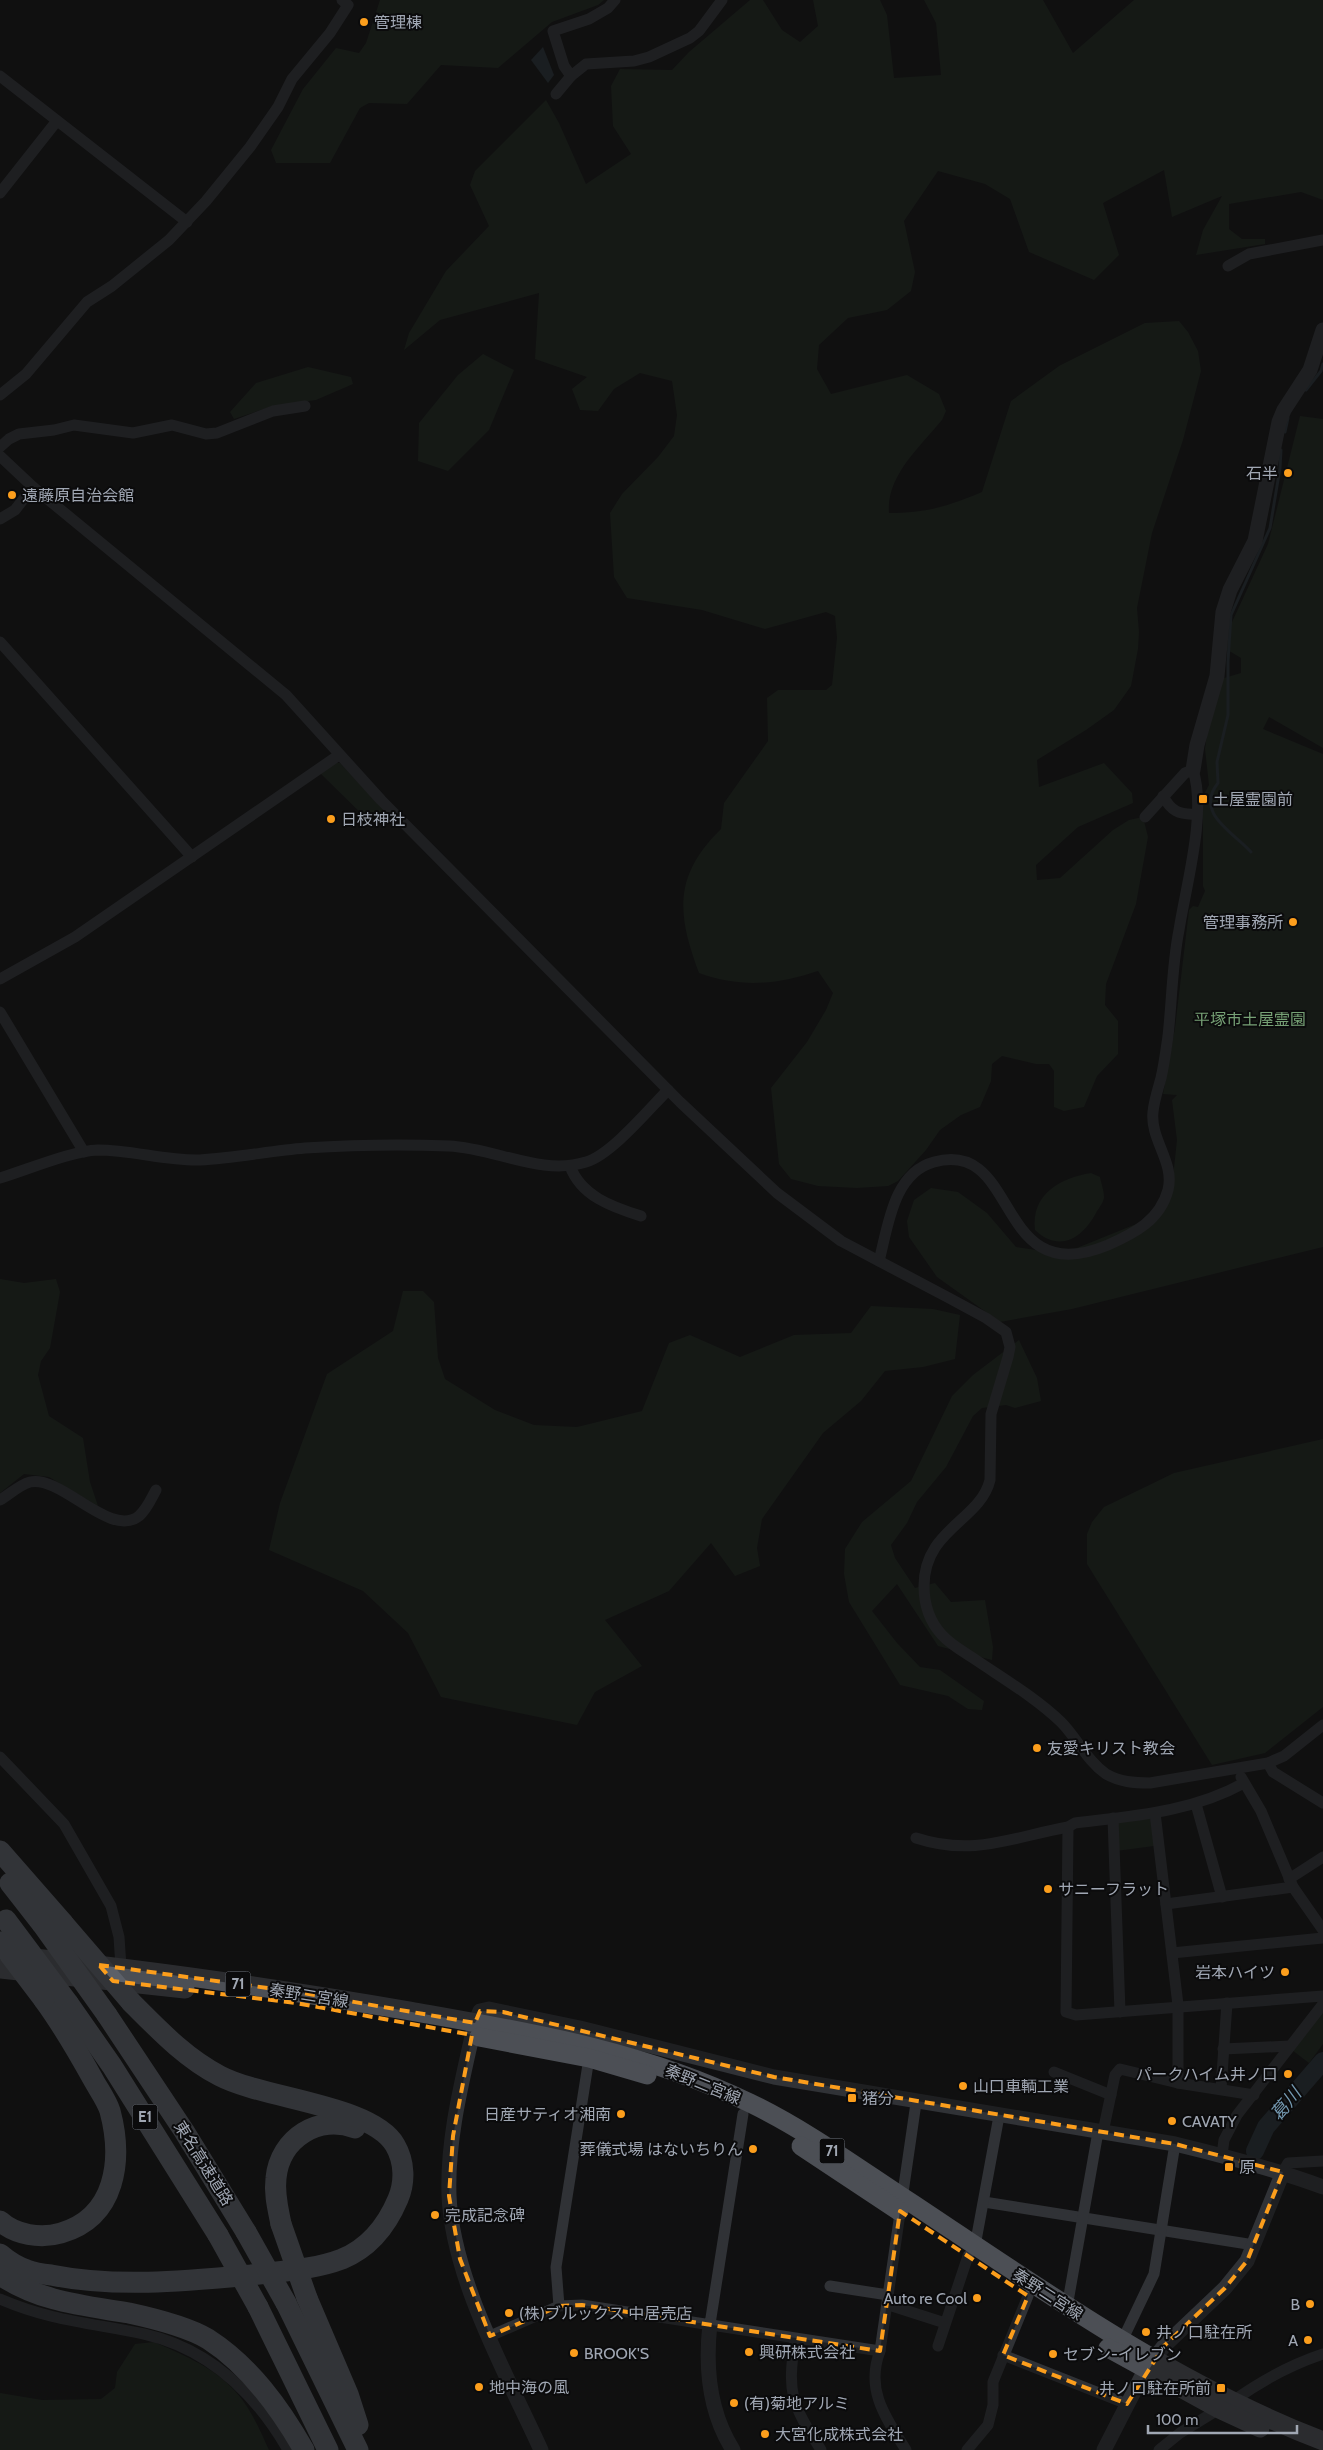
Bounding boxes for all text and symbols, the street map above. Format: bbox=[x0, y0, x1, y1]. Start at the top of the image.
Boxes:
place label: 管理棟 bbox=[374, 13, 422, 32]
marker: 管理棟 bbox=[358, 16, 370, 28]
place label: 石半 bbox=[1246, 464, 1278, 483]
marker: 石半 bbox=[1282, 467, 1294, 479]
place label: 遠藤原自治会館 bbox=[22, 486, 134, 505]
marker: 遠藤原自治会館 bbox=[6, 489, 18, 501]
place label: 土屋霊園前 bbox=[1213, 790, 1293, 809]
marker: 土屋霊園前 bbox=[1197, 793, 1209, 805]
place label: 日枝神社 bbox=[341, 810, 405, 829]
marker: 日枝神社 bbox=[325, 813, 337, 825]
place label: 管理事務所 bbox=[1203, 913, 1283, 932]
marker: 管理事務所 bbox=[1287, 916, 1299, 928]
park label: 平塚市土屋霊園 bbox=[1194, 1010, 1306, 1029]
place label: 友愛キリスト教会 bbox=[1047, 1739, 1175, 1758]
marker: 友愛キリスト教会 bbox=[1031, 1742, 1043, 1754]
place label: サニーフラット bbox=[1058, 1880, 1169, 1899]
marker: サニーフラット bbox=[1042, 1883, 1054, 1895]
place label: 岩本ハイツ bbox=[1195, 1963, 1275, 1982]
marker: 岩本ハイツ bbox=[1279, 1966, 1291, 1978]
road number: 71 bbox=[226, 1972, 250, 1996]
street label: 秦野二宮線 bbox=[268, 1980, 350, 2011]
street label: 秦野二宮線 bbox=[662, 2061, 743, 2108]
place label: パークハイム井ノ口 bbox=[1135, 2065, 1278, 2084]
marker: パークハイム井ノ口 bbox=[1282, 2068, 1294, 2080]
place label: 山口車輌工業 bbox=[973, 2077, 1069, 2096]
marker: 山口車輌工業 bbox=[957, 2080, 969, 2092]
water label: 葛川 bbox=[1266, 2082, 1307, 2125]
place label: 猪分 bbox=[862, 2089, 894, 2108]
marker: 猪分 bbox=[846, 2092, 858, 2104]
road number: E1 bbox=[132, 2104, 158, 2130]
place label: 日産サティオ湘南 bbox=[484, 2105, 611, 2124]
marker: 日産サティオ湘南 bbox=[615, 2108, 627, 2120]
place label: CAVATY bbox=[1182, 2112, 1237, 2131]
marker: CAVATY bbox=[1166, 2115, 1178, 2127]
street label: 東名高速道路 bbox=[170, 2118, 237, 2209]
road number: 71 bbox=[820, 2138, 844, 2164]
place label: 葬儀式場 はないちりん bbox=[579, 2140, 743, 2159]
marker: 葬儀式場 はないちりん bbox=[747, 2143, 759, 2155]
place label: 原 bbox=[1239, 2158, 1255, 2177]
marker: 原 bbox=[1223, 2161, 1235, 2173]
place label: 完成記念碑 bbox=[445, 2206, 525, 2225]
marker: 完成記念碑 bbox=[429, 2209, 441, 2221]
street label: 秦野二宮線 bbox=[1009, 2265, 1086, 2324]
place label: Auto re Cool bbox=[884, 2289, 967, 2308]
marker: Auto re Cool bbox=[971, 2292, 983, 2304]
place label: B bbox=[1290, 2295, 1300, 2314]
marker: B bbox=[1304, 2298, 1316, 2310]
place label: (株)ブルックス 中居売店 bbox=[519, 2304, 692, 2323]
marker: (株)ブルックス 中居売店 bbox=[503, 2307, 515, 2319]
place label: 井ノ口駐在所 bbox=[1156, 2323, 1252, 2342]
marker: 井ノ口駐在所 bbox=[1140, 2326, 1152, 2338]
place label: A bbox=[1288, 2331, 1298, 2350]
marker: A bbox=[1302, 2334, 1314, 2346]
place label: 興研株式会社 bbox=[759, 2343, 855, 2362]
place label: BROOK'S bbox=[584, 2344, 649, 2363]
place label: セブン-イレブン bbox=[1063, 2345, 1182, 2364]
marker: 興研株式会社 bbox=[743, 2346, 755, 2358]
marker: BROOK'S bbox=[568, 2347, 580, 2359]
marker: セブン-イレブン bbox=[1047, 2348, 1059, 2360]
place label: 地中海の風 bbox=[489, 2378, 569, 2397]
place label: 井ノ口駐在所前 bbox=[1099, 2379, 1211, 2398]
marker: 地中海の風 bbox=[473, 2381, 485, 2393]
marker: 井ノ口駐在所前 bbox=[1215, 2382, 1227, 2394]
place label: (有)菊地アルミ bbox=[744, 2394, 850, 2413]
marker: (有)菊地アルミ bbox=[728, 2397, 740, 2409]
scale bar bbox=[1148, 2402, 1297, 2434]
text: 100 m bbox=[1156, 2411, 1198, 2429]
place label: 大宮化成株式会社 bbox=[775, 2425, 903, 2444]
marker: 大宮化成株式会社 bbox=[759, 2428, 771, 2440]

